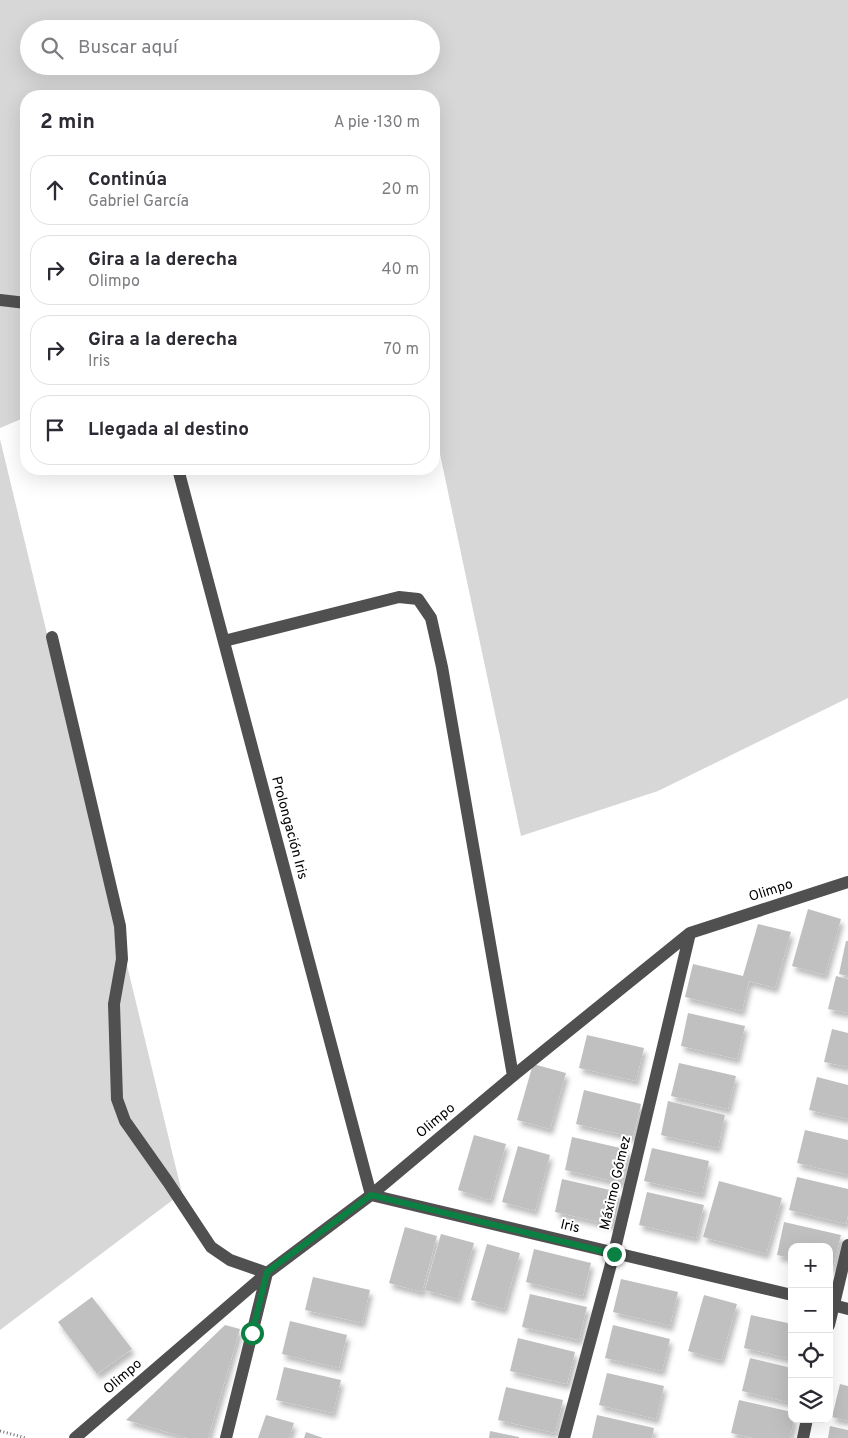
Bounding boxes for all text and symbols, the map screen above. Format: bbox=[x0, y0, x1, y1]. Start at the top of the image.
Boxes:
search box bbox=[20, 20, 440, 75]
icon: search bbox=[38, 34, 66, 62]
text: Buscar aquí bbox=[78, 36, 178, 60]
text: 2 min bbox=[40, 109, 95, 136]
text: A pie · 130 m bbox=[334, 113, 420, 133]
text: Continúa bbox=[88, 168, 167, 192]
icon: ahead bbox=[41, 176, 69, 204]
text: 20 m bbox=[382, 180, 419, 200]
text: Gabriel García bbox=[88, 192, 189, 212]
text: Gira a la derecha bbox=[88, 248, 238, 272]
icon: right bbox=[41, 256, 69, 284]
text: 40 m bbox=[381, 260, 419, 280]
text: Olimpo bbox=[88, 272, 140, 292]
text: Gira a la derecha bbox=[88, 328, 238, 352]
icon: right bbox=[41, 336, 69, 364]
text: 70 m bbox=[384, 340, 419, 360]
text: Iris bbox=[88, 352, 110, 372]
icon: arrive bbox=[41, 416, 69, 444]
text: Llegada al destino bbox=[88, 418, 249, 442]
street label: Prolongación Iris bbox=[267, 775, 311, 881]
street label: Olimpo bbox=[747, 876, 795, 906]
street label: Olimpo bbox=[413, 1100, 459, 1142]
street label: Máximo Gómez bbox=[597, 1134, 635, 1232]
street label: Iris bbox=[559, 1217, 581, 1237]
route end bbox=[603, 1243, 626, 1266]
map controls bbox=[788, 1243, 833, 1423]
button: + bbox=[788, 1243, 833, 1288]
button: − bbox=[788, 1288, 833, 1333]
route start bbox=[241, 1322, 264, 1345]
button: locate bbox=[788, 1333, 833, 1378]
street label: Olimpo bbox=[100, 1356, 146, 1398]
button: layers bbox=[788, 1378, 833, 1423]

